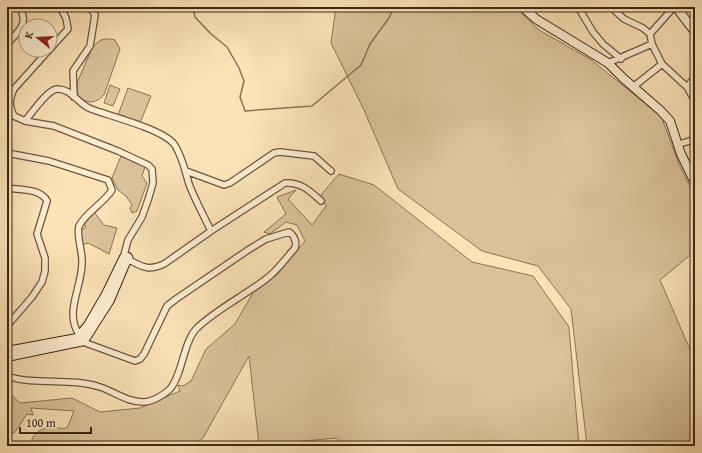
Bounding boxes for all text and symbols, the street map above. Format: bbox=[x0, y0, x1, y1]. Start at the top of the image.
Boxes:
north arrow bbox=[18, 18, 58, 58]
text: K bbox=[20, 29, 37, 41]
scale bar bbox=[20, 409, 91, 435]
text: 100 m bbox=[26, 414, 56, 431]

